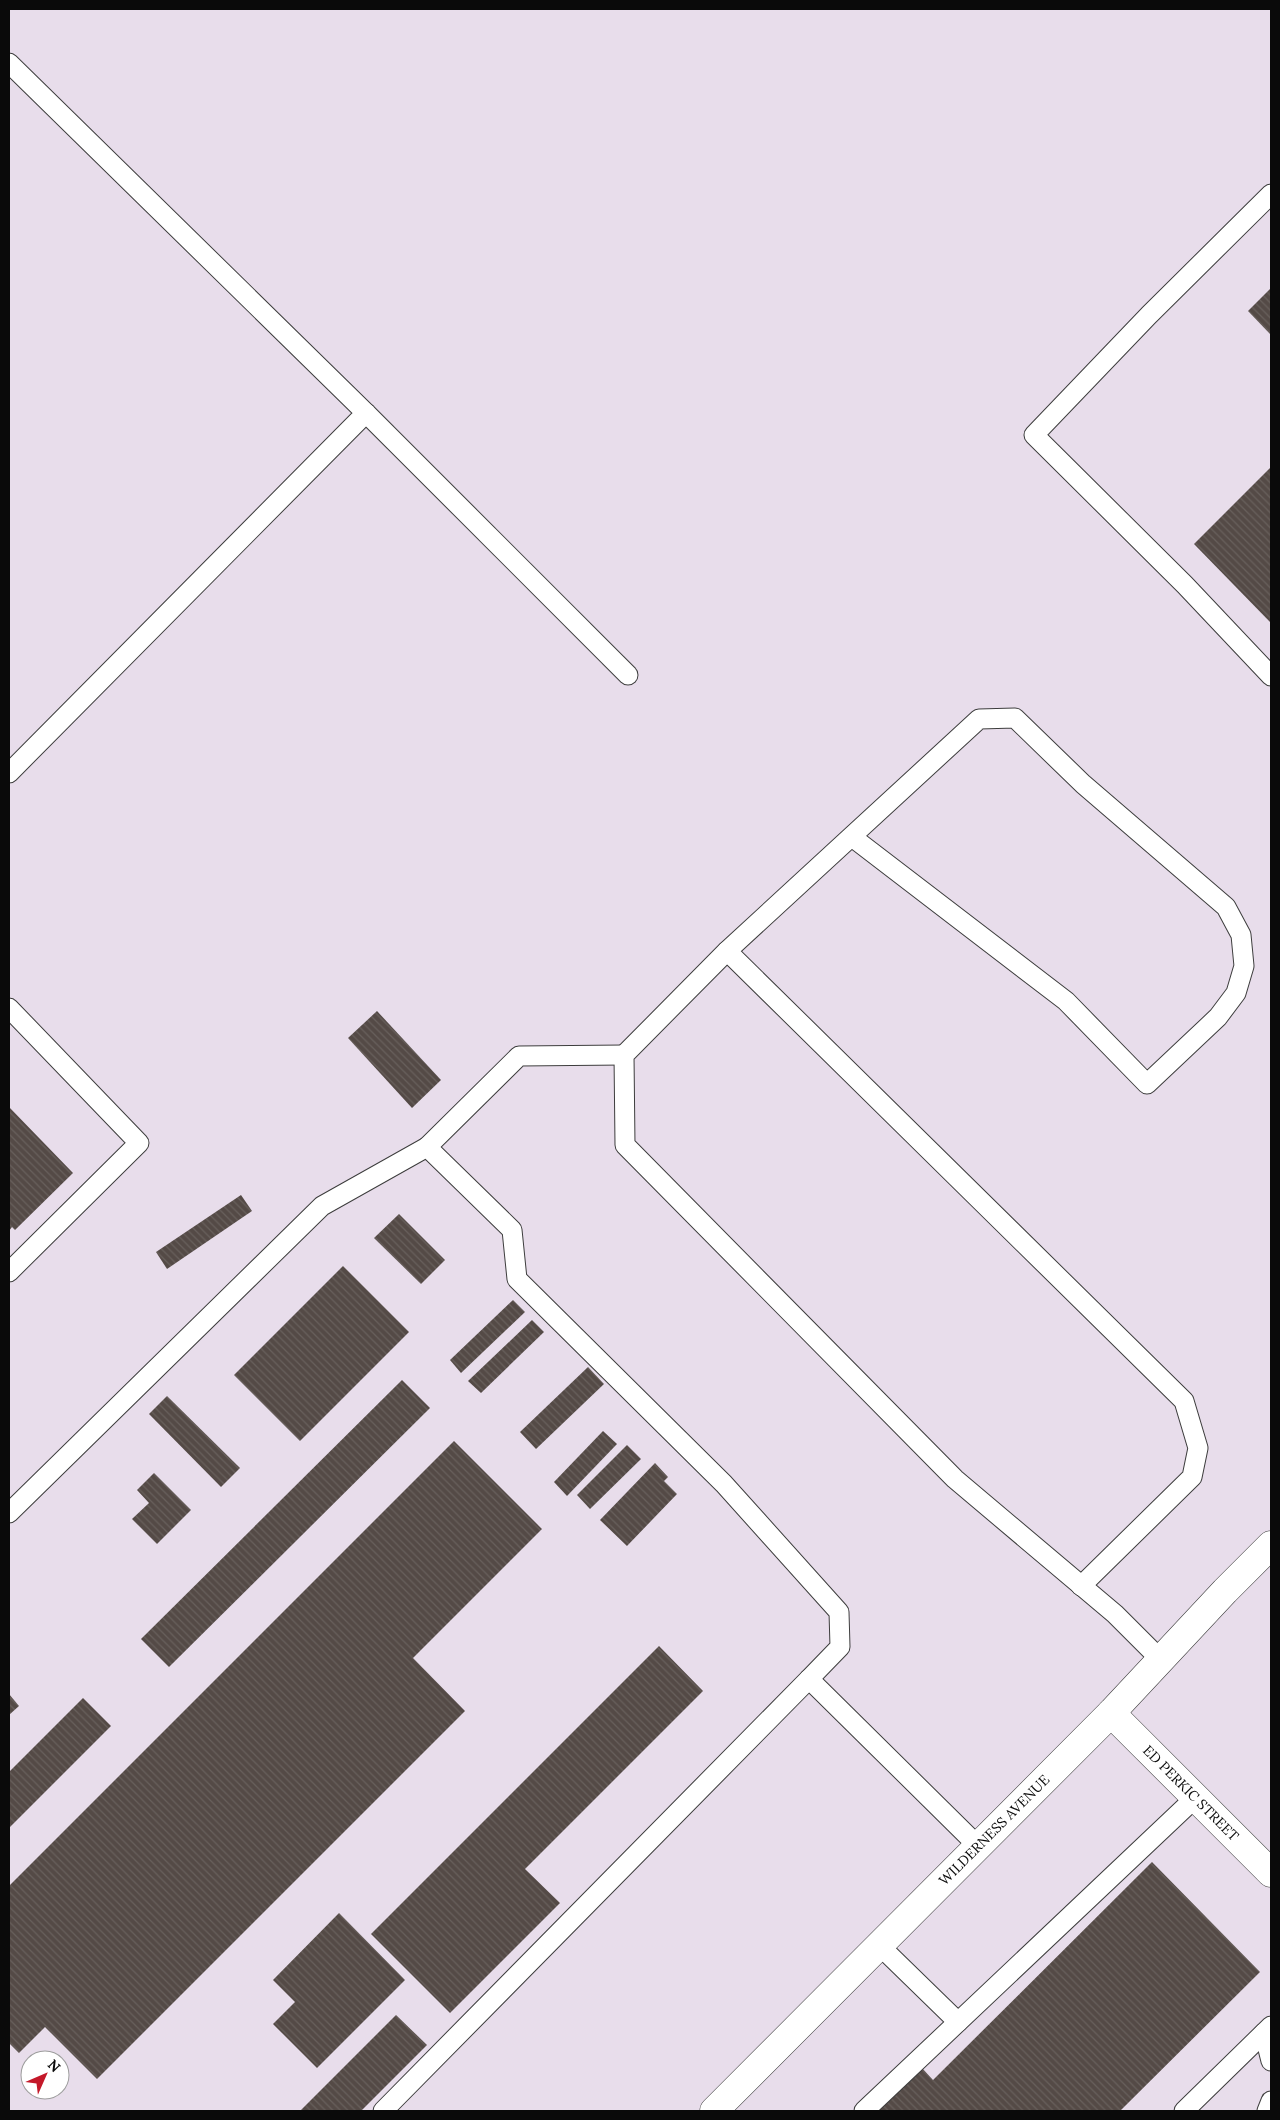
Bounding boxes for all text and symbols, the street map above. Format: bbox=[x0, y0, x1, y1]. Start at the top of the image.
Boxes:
street label: ED PERKIC STREET bbox=[1139, 1741, 1243, 1845]
street label: WILDERNESS AVENUE bbox=[935, 1771, 1053, 1889]
north arrow bbox=[20, 2050, 70, 2100]
text: N bbox=[44, 2056, 65, 2076]

